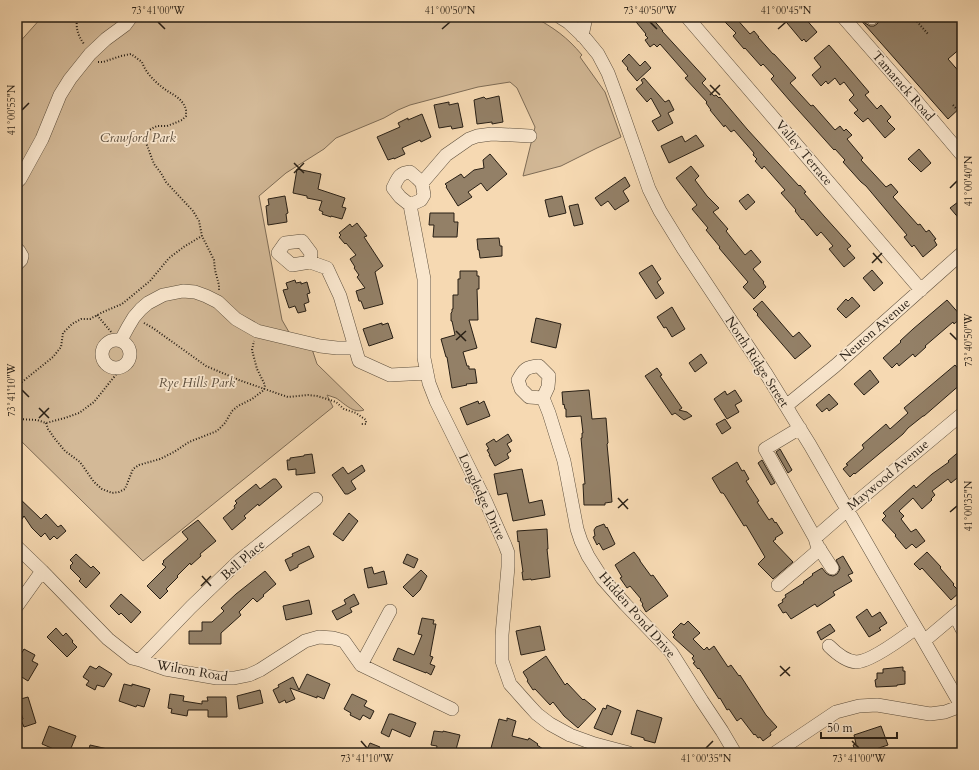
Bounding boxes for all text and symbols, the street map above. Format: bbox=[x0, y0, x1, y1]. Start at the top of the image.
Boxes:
text: 73°41'00"W bbox=[131, 4, 186, 18]
text: 41°00'50"N bbox=[425, 4, 476, 18]
text: 73°40'50"W bbox=[623, 4, 678, 18]
text: 41°00'45"N bbox=[761, 4, 812, 18]
street label: Tamarack Road bbox=[868, 47, 938, 125]
text: 41°00'55"N bbox=[5, 84, 19, 135]
street label: Valley Terrace bbox=[771, 116, 837, 190]
park label: Crawford Park bbox=[100, 129, 177, 147]
text: 41°00'40"N bbox=[962, 155, 976, 206]
street label: Neuton Avenue bbox=[836, 294, 914, 366]
text: 73°40'50"W bbox=[962, 312, 976, 367]
street label: North Ridge Street bbox=[721, 313, 793, 411]
text: 73°41'10"W bbox=[5, 362, 19, 417]
park label: Rye Hills Park bbox=[159, 374, 236, 392]
street label: Maywood Avenue bbox=[843, 435, 933, 515]
street label: Longledge Drive bbox=[454, 451, 510, 543]
text: 41°00'35"N bbox=[962, 480, 976, 531]
street label: Bell Place bbox=[217, 536, 269, 584]
street label: Hidden Pond Drive bbox=[594, 568, 680, 662]
street label: Wilton Road bbox=[154, 656, 229, 686]
scale bar bbox=[821, 714, 897, 740]
text: 50 m bbox=[827, 720, 854, 736]
text: 73°41'10"W bbox=[340, 752, 395, 766]
text: 41°00'35"N bbox=[681, 752, 732, 766]
text: 73°41'00"W bbox=[832, 752, 887, 766]

